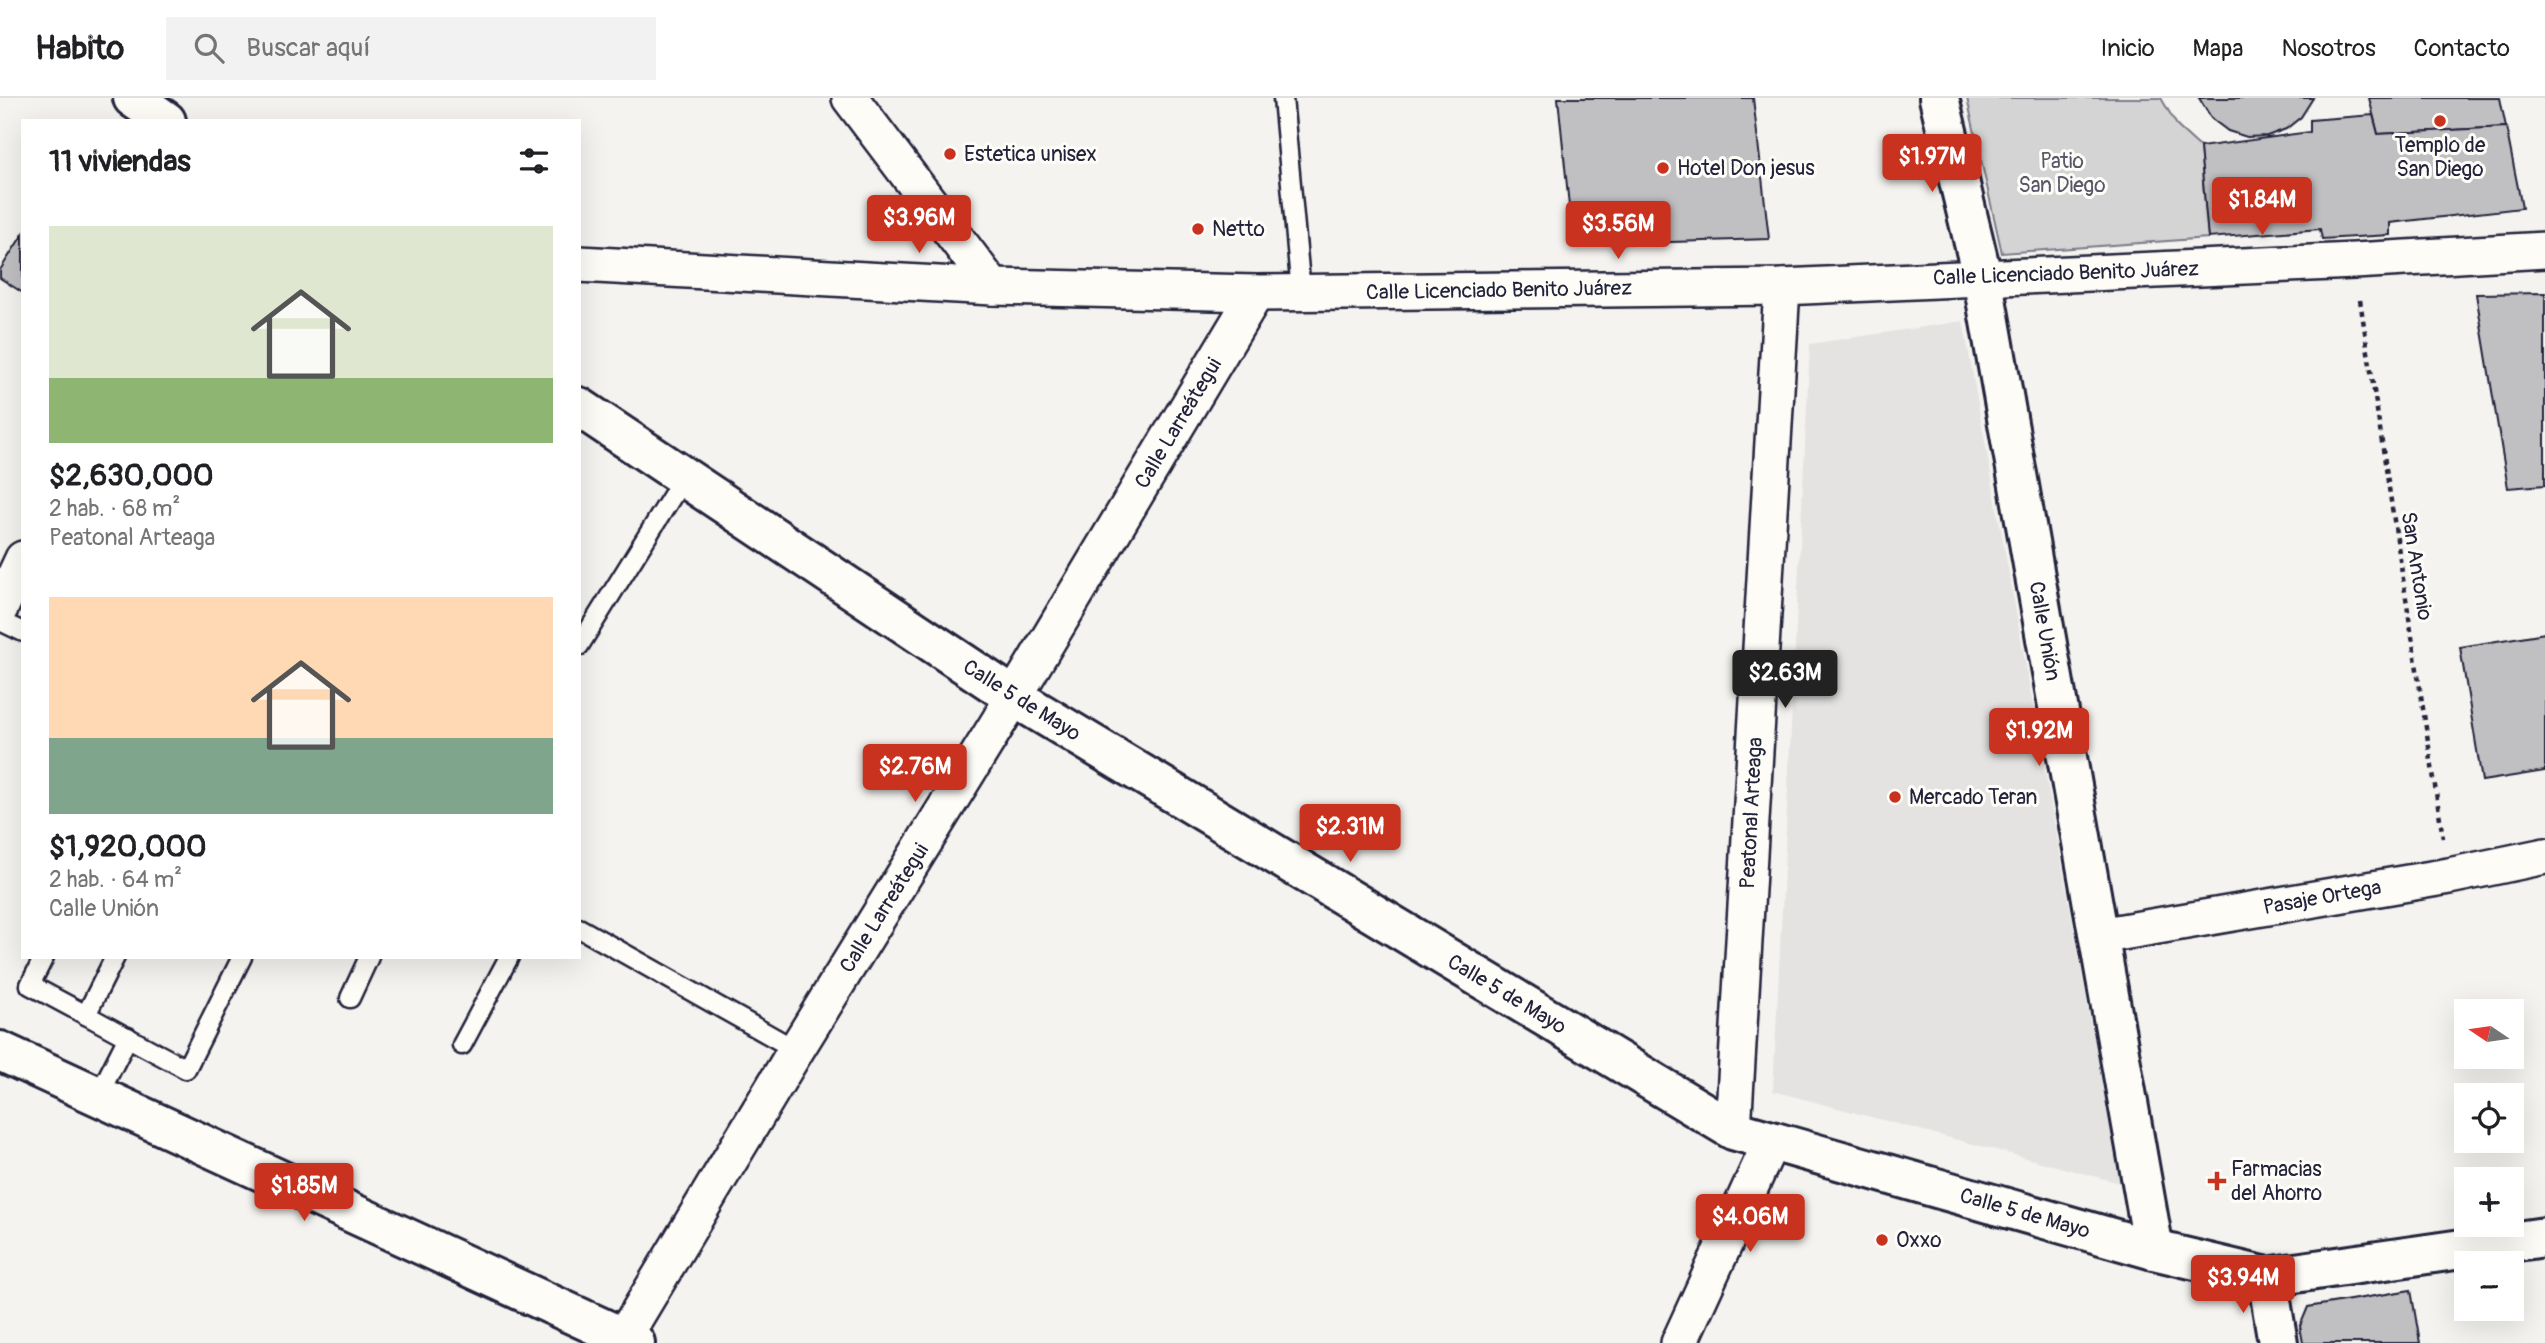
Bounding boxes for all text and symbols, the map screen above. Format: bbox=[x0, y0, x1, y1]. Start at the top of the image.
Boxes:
search box bbox=[166, 17, 656, 80]
text: Habito bbox=[35, 28, 124, 69]
icon: search bbox=[190, 29, 228, 67]
text: Buscar aquí bbox=[246, 32, 371, 64]
text: Inicio bbox=[2101, 34, 2155, 63]
text: Mapa bbox=[2193, 34, 2244, 63]
text: Nosotros bbox=[2282, 34, 2376, 63]
text: Contacto bbox=[2414, 34, 2510, 63]
marker: Templo de San Diego bbox=[2432, 113, 2448, 129]
place label: Templo de San Diego bbox=[2395, 132, 2486, 183]
pin: $1.97M bbox=[1875, 134, 1989, 194]
place label: Estetica unisex bbox=[964, 141, 1097, 168]
icon: filters bbox=[515, 142, 553, 180]
text: $1.97M bbox=[1898, 142, 1966, 171]
text: 11 viviendas bbox=[49, 143, 191, 180]
marker: Estetica unisex bbox=[942, 146, 958, 162]
park label: Patio San Diego bbox=[2019, 148, 2105, 199]
place label: Hotel Don jesus bbox=[1677, 155, 1815, 182]
marker: Hotel Don jesus bbox=[1655, 160, 1671, 176]
pin: $1.84M bbox=[2205, 178, 2319, 237]
text: $1.84M bbox=[2228, 185, 2296, 214]
pin: $3.96M bbox=[862, 195, 976, 255]
pin: $3.56M bbox=[1561, 202, 1675, 261]
text: $3.96M bbox=[883, 203, 955, 232]
text: $3.56M bbox=[1582, 209, 1654, 238]
place label: Netto bbox=[1212, 216, 1265, 243]
marker: Netto bbox=[1190, 221, 1206, 237]
street label: Calle Licenciado Benito Juárez bbox=[1933, 255, 2200, 292]
icon: home bbox=[238, 271, 364, 397]
street label: Calle Licenciado Benito Juárez bbox=[1366, 275, 1632, 306]
street label: Calle Larreátegui bbox=[1129, 353, 1228, 493]
text: $2,630,000 bbox=[49, 457, 213, 494]
text: 2 hab. · 68 m² bbox=[49, 494, 180, 523]
street label: San Antonio bbox=[2395, 510, 2438, 622]
text: Peatonal Arteaga bbox=[49, 523, 215, 552]
street label: Calle Unión bbox=[2022, 579, 2067, 683]
icon: home bbox=[238, 642, 364, 768]
pin: $2.63M bbox=[1728, 650, 1842, 710]
street label: Calle 5 de Mayo bbox=[958, 653, 1086, 747]
text: $2.63M bbox=[1748, 658, 1822, 687]
pin: $1.92M bbox=[1982, 708, 2096, 768]
text: $1.92M bbox=[2005, 716, 2073, 745]
street label: Peatonal Arteaga bbox=[1734, 736, 1769, 890]
pin: $2.76M bbox=[858, 744, 972, 804]
text: $2.76M bbox=[879, 752, 951, 781]
place label: Mercado Teran bbox=[1909, 784, 2037, 811]
marker: Mercado Teran bbox=[1887, 789, 1903, 805]
pin: $2.31M bbox=[1293, 804, 1407, 864]
text: $2.31M bbox=[1316, 812, 1384, 841]
text: $1,920,000 bbox=[49, 828, 206, 865]
street label: Calle Larreátegui bbox=[834, 838, 935, 978]
text: 2 hab. · 64 m² bbox=[49, 865, 182, 894]
street label: Pasaje Ortega bbox=[2261, 874, 2383, 921]
text: Calle Unión bbox=[49, 894, 159, 923]
street label: Calle 5 de Mayo bbox=[1442, 948, 1571, 1041]
north arrow bbox=[2454, 999, 2524, 1069]
map controls bbox=[2454, 999, 2524, 1321]
button: locate bbox=[2454, 1083, 2524, 1153]
place label: Farmacias del Ahorro bbox=[2231, 1156, 2322, 1207]
pin: $1.85M bbox=[247, 1164, 361, 1223]
button: + bbox=[2454, 1167, 2524, 1237]
text: $1.85M bbox=[270, 1171, 338, 1200]
marker: Farmacias del Ahorro bbox=[2209, 1173, 2225, 1189]
street label: Calle 5 de Mayo bbox=[1957, 1182, 2093, 1245]
pin: $4.06M bbox=[1693, 1194, 1807, 1254]
text: $4.06M bbox=[1712, 1202, 1788, 1231]
place label: Oxxo bbox=[1896, 1227, 1942, 1254]
marker: Oxxo bbox=[1874, 1232, 1890, 1248]
button: − bbox=[2454, 1251, 2524, 1321]
pin: $3.94M bbox=[2186, 1256, 2300, 1315]
text: $3.94M bbox=[2207, 1263, 2279, 1292]

